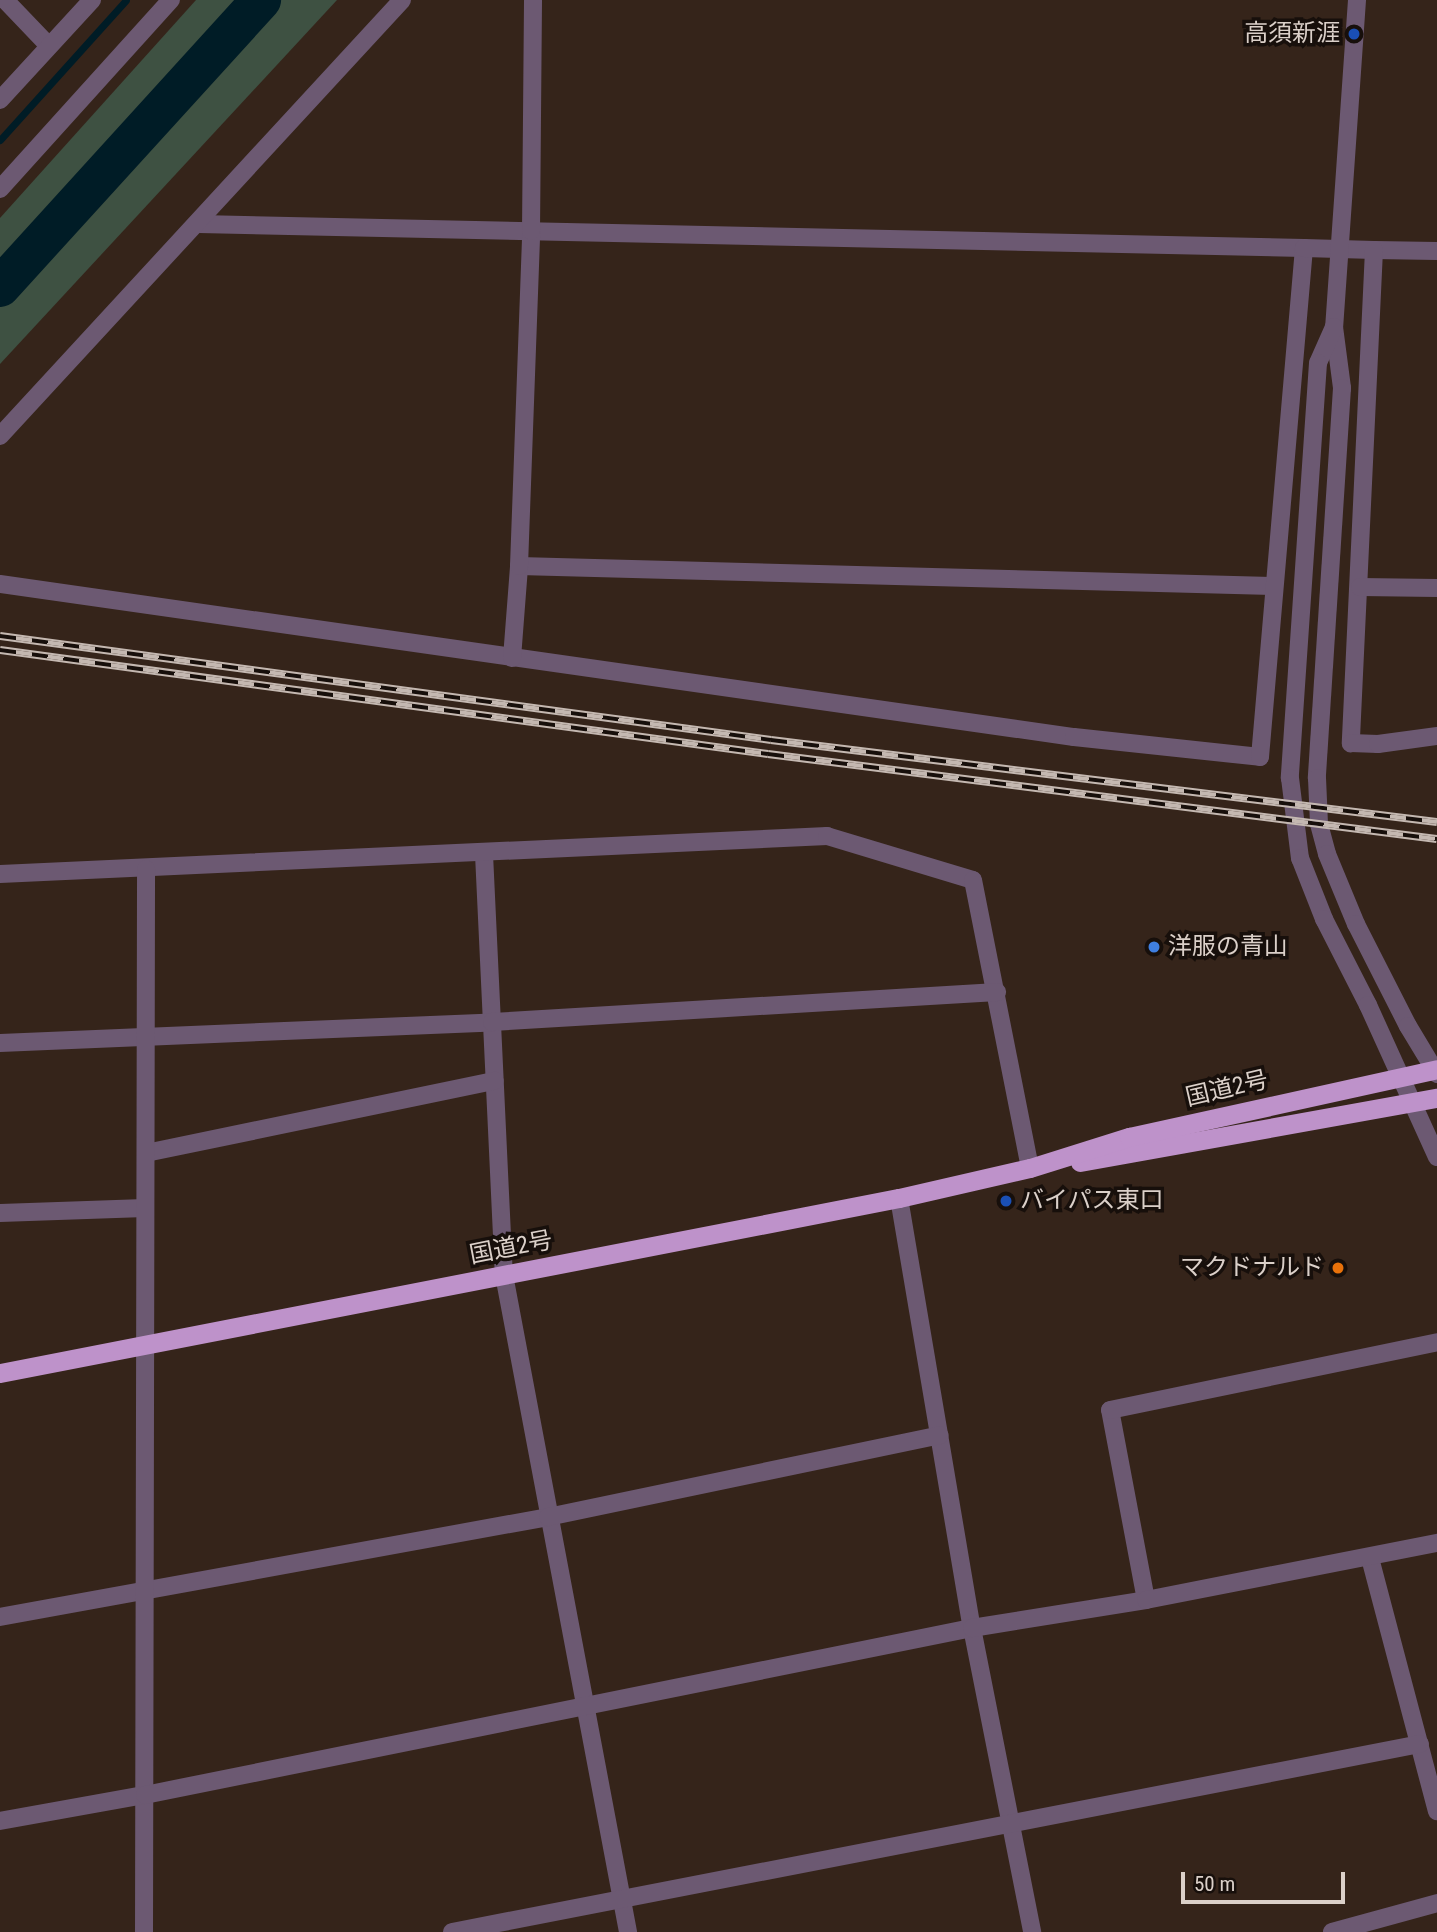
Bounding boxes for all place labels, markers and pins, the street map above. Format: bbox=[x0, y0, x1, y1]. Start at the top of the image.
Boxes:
place label: 高須新涯 bbox=[1244, 20, 1340, 48]
marker: 高須新涯 bbox=[1346, 26, 1362, 42]
place label: 洋服の青山 bbox=[1168, 933, 1288, 961]
marker: 洋服の青山 bbox=[1146, 939, 1162, 955]
place label: バイパス東口 bbox=[1020, 1187, 1164, 1215]
marker: バイパス東口 bbox=[998, 1193, 1014, 1209]
place label: マクドナルド bbox=[1180, 1254, 1324, 1282]
marker: マクドナルド bbox=[1330, 1260, 1346, 1276]

